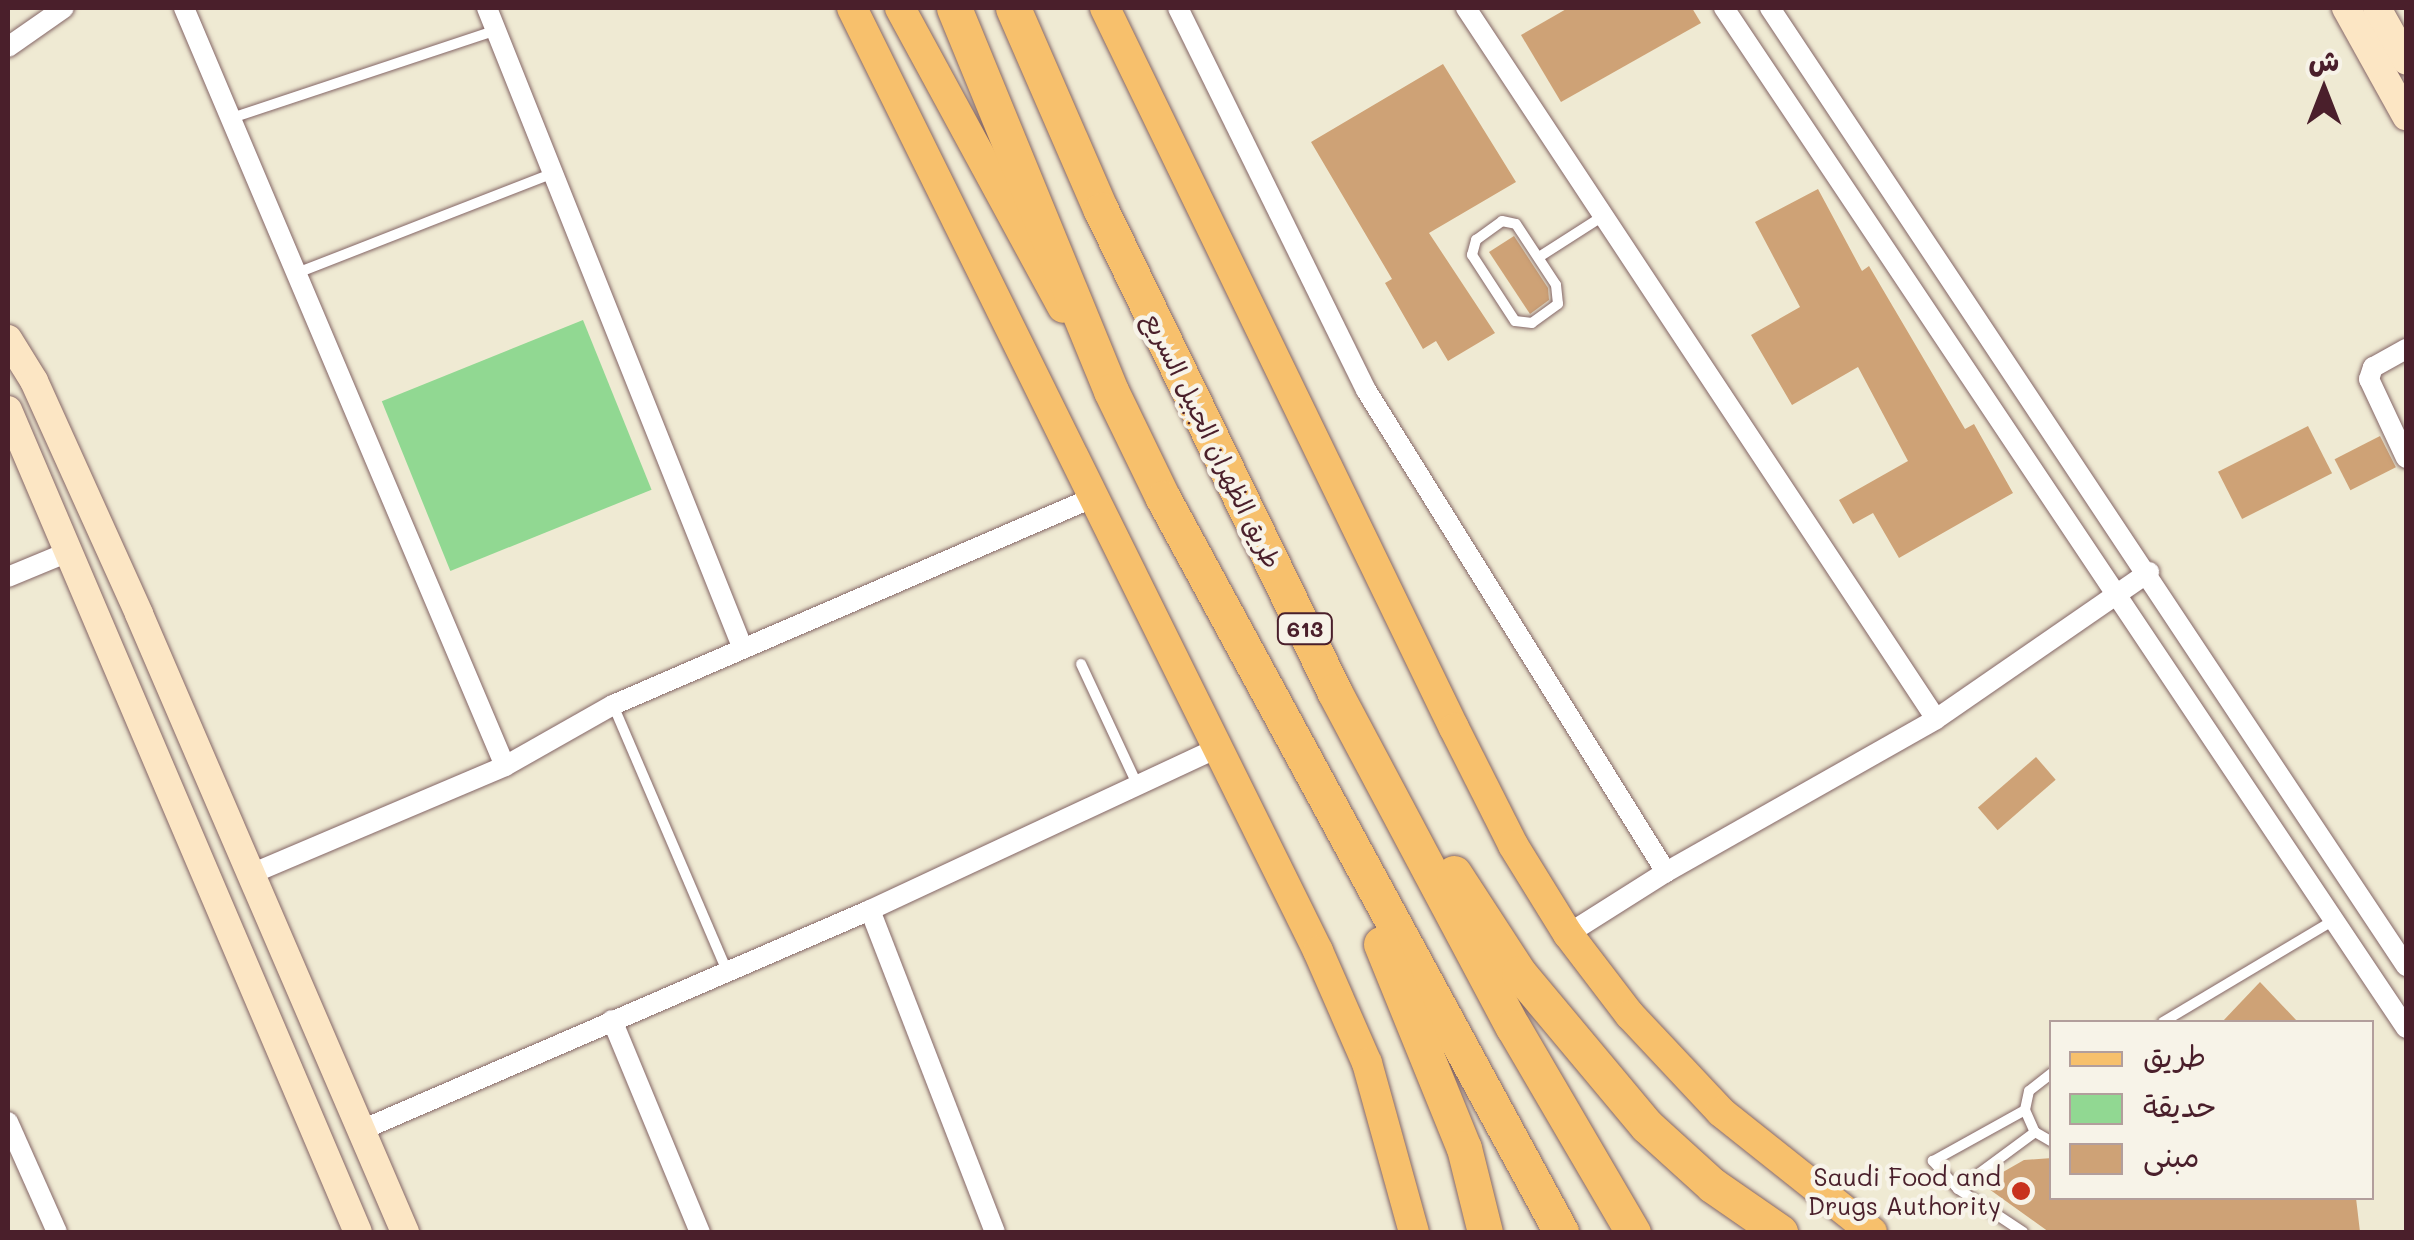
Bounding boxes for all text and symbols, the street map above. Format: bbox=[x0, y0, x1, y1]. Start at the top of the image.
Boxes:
north arrow bbox=[2274, 40, 2374, 140]
text: ش bbox=[2309, 42, 2339, 78]
street label: طريق الظهران الجبيل السريع bbox=[1138, 307, 1288, 573]
road number: 613 bbox=[1275, 612, 1335, 646]
legend bbox=[2049, 1020, 2374, 1200]
text: طريق bbox=[2143, 1035, 2206, 1075]
text: حديقة bbox=[2143, 1085, 2217, 1125]
text: مبنى bbox=[2143, 1135, 2199, 1175]
place label: Saudi Food and Drugs Authority bbox=[1808, 1162, 2001, 1221]
marker: Saudi Food and Drugs Authority bbox=[2010, 1180, 2032, 1202]

